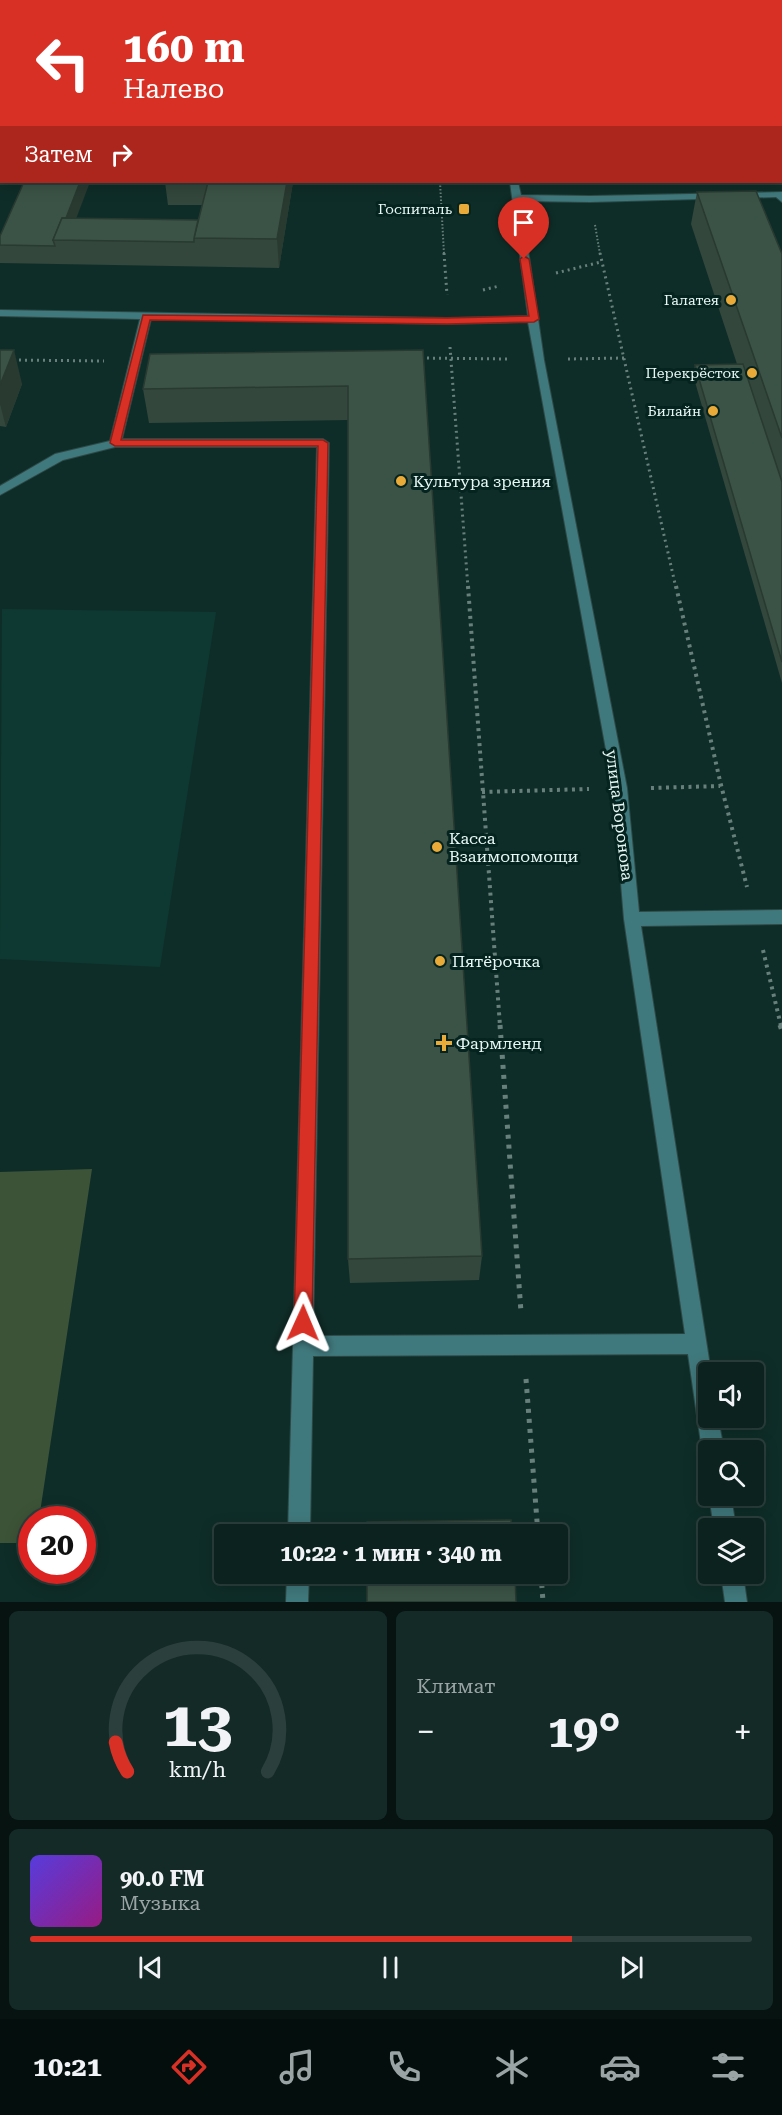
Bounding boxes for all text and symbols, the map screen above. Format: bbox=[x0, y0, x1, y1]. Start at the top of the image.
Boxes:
text: 160 m bbox=[123, 23, 245, 72]
icon: left bbox=[24, 24, 102, 102]
text: Налево bbox=[123, 73, 224, 105]
icon: right bbox=[105, 138, 138, 171]
text: Затем bbox=[24, 142, 93, 167]
pin bbox=[498, 197, 549, 259]
place label: Госпиталь bbox=[378, 201, 453, 217]
marker: Госпиталь bbox=[457, 202, 471, 216]
icon: arrive bbox=[507, 206, 540, 239]
place label: Галатея bbox=[664, 292, 719, 308]
marker: Галатея bbox=[724, 293, 738, 307]
place label: Перекрёсток bbox=[645, 365, 740, 381]
marker: Перекрёсток bbox=[745, 366, 759, 380]
place label: Билайн bbox=[648, 403, 701, 419]
marker: Билайн bbox=[706, 404, 720, 418]
place label: Культура зрения bbox=[413, 472, 551, 491]
marker: Культура зрения bbox=[394, 474, 408, 488]
street label: улица Воронова bbox=[602, 749, 637, 882]
place label: Касса Взаимопомощи bbox=[449, 829, 579, 866]
marker: Касса Взаимопомощи bbox=[430, 840, 444, 854]
place label: Пятёрочка bbox=[452, 952, 540, 971]
marker: Пятёрочка bbox=[433, 954, 447, 968]
place label: Фармленд bbox=[456, 1034, 542, 1053]
marker: Фармленд bbox=[437, 1036, 451, 1050]
position arrow bbox=[271, 1291, 335, 1355]
map controls bbox=[698, 1362, 764, 1584]
button: sound bbox=[698, 1362, 764, 1428]
button: search bbox=[698, 1440, 764, 1506]
speed limit sign: 20 bbox=[18, 1506, 96, 1584]
button: layers bbox=[698, 1518, 764, 1584]
text: 10:22 · 1 мин · 340 m bbox=[280, 1541, 502, 1566]
text: Климат bbox=[417, 1674, 496, 1698]
text: 13 bbox=[163, 1688, 233, 1761]
text: 19° bbox=[548, 1705, 621, 1758]
text: − bbox=[417, 1712, 435, 1751]
text: + bbox=[734, 1712, 752, 1751]
text: km/h bbox=[169, 1758, 227, 1783]
text: 90.0 FM bbox=[120, 1866, 204, 1891]
text: Музыка bbox=[120, 1891, 200, 1915]
icon: previous bbox=[134, 1951, 167, 1984]
icon: pause bbox=[374, 1951, 407, 1984]
icon: next bbox=[615, 1951, 648, 1984]
icon: directions bbox=[168, 2046, 210, 2088]
icon: music bbox=[276, 2046, 318, 2088]
icon: phone bbox=[383, 2046, 425, 2088]
icon: climate bbox=[491, 2046, 533, 2088]
icon: car bbox=[599, 2046, 641, 2088]
icon: filters bbox=[707, 2046, 749, 2088]
text: 10:21 bbox=[33, 2051, 102, 2083]

